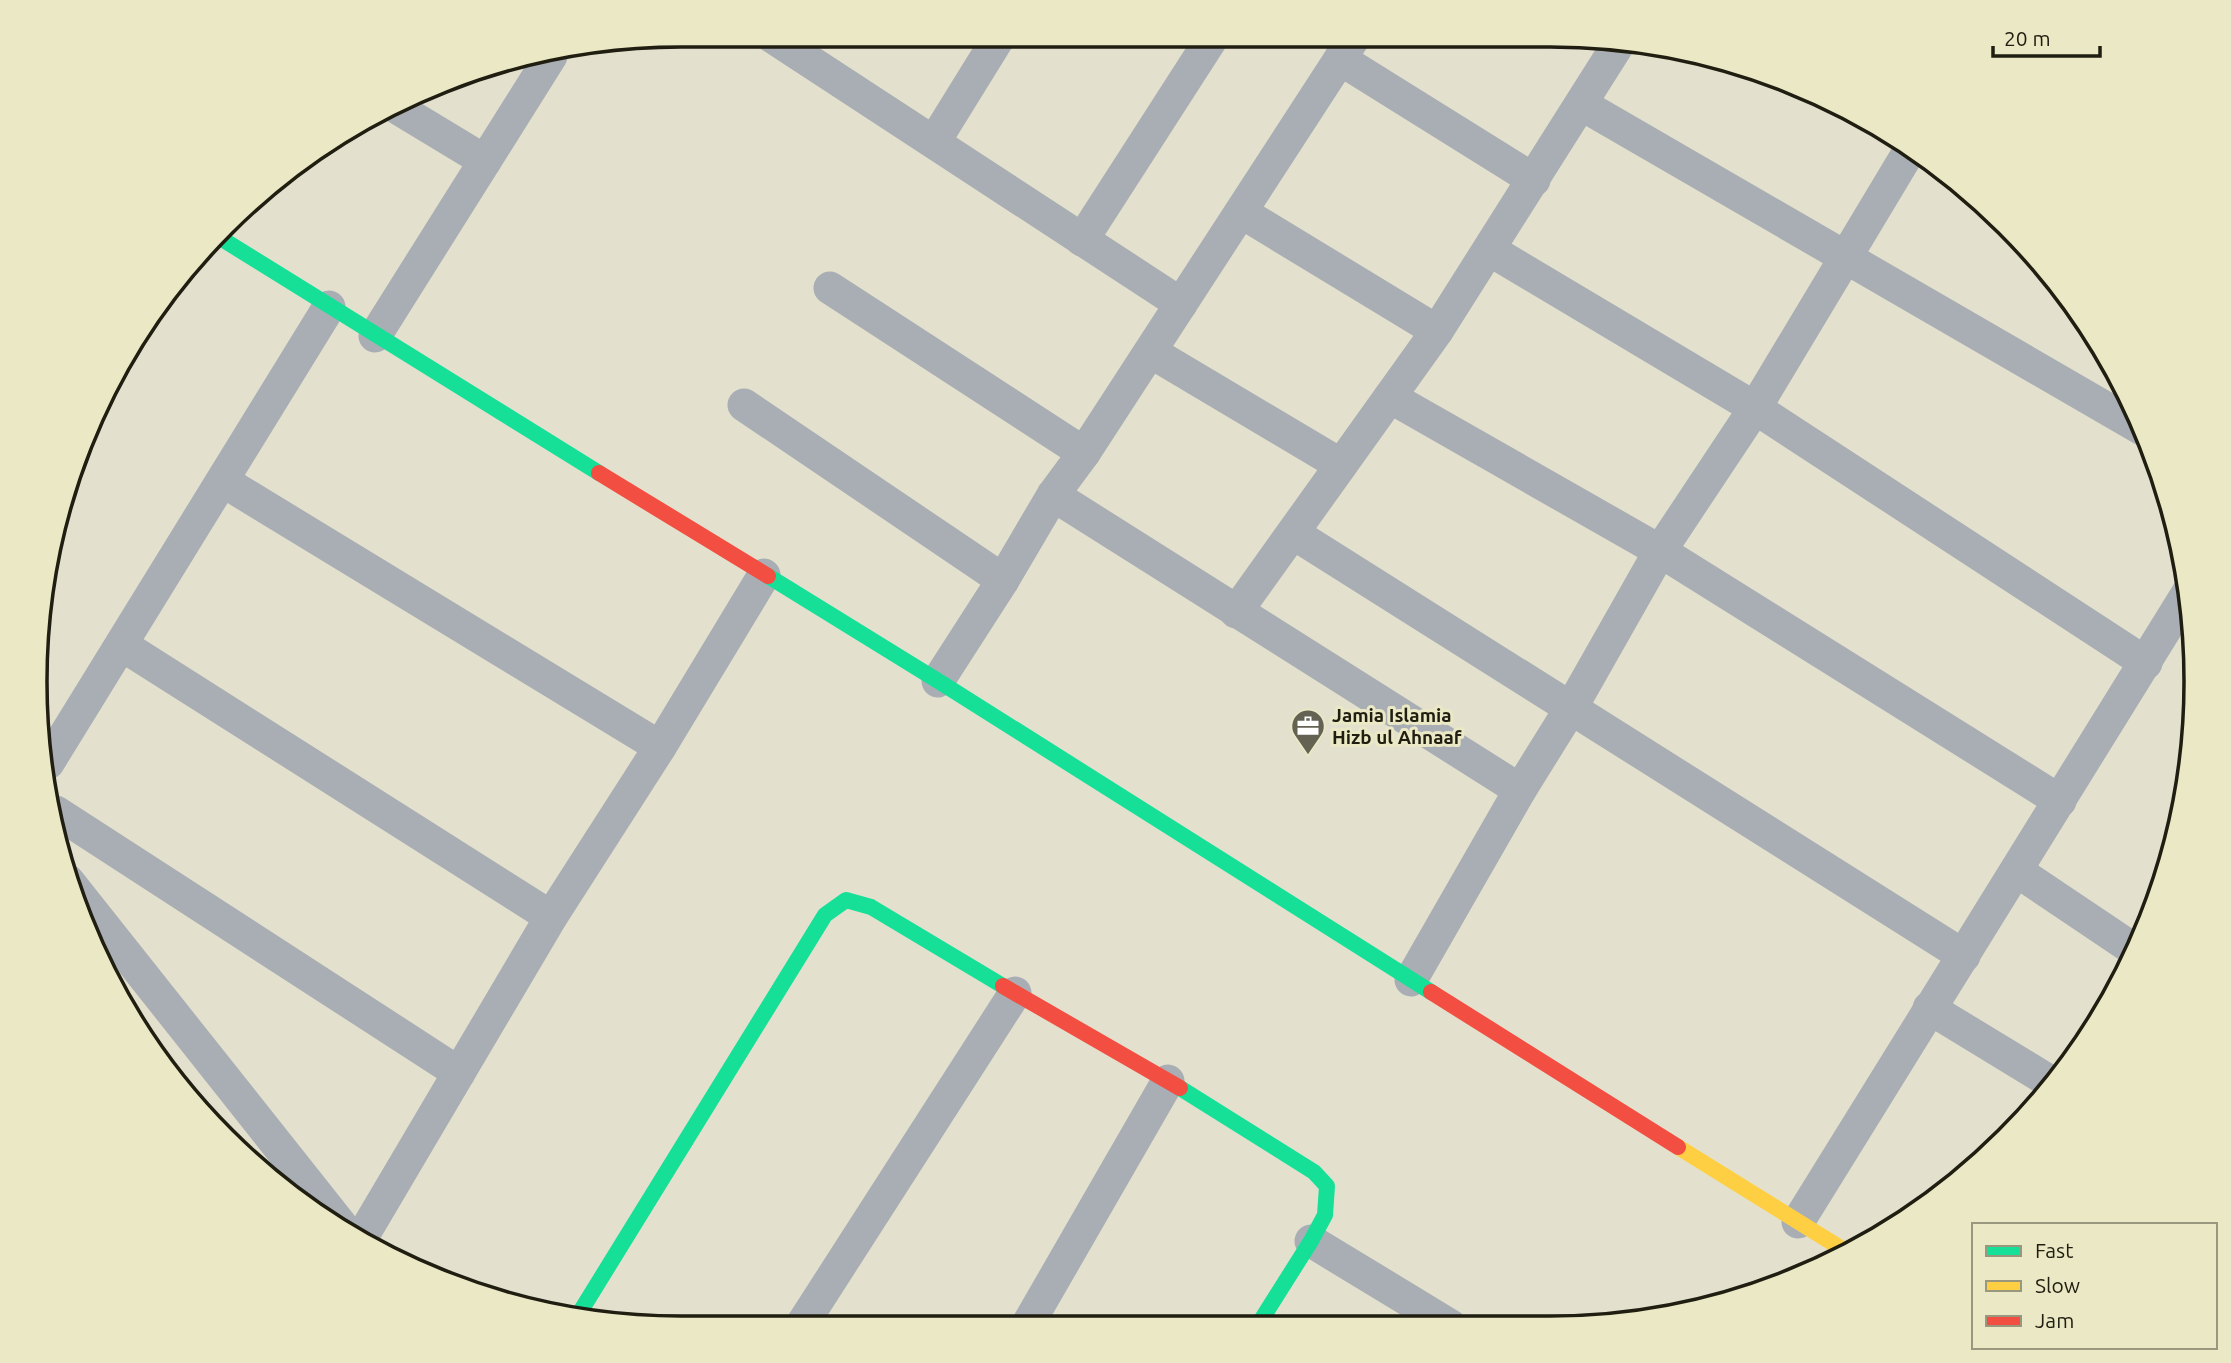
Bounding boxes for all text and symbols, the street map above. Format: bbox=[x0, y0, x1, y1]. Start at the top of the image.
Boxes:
scale bar bbox=[1993, 14, 2100, 58]
text: 20 m bbox=[2004, 26, 2051, 50]
place label: Jamia Islamia Hizb ul Ahnaaf bbox=[1332, 704, 1462, 748]
office icon: Jamia Islamia Hizb ul Ahnaaf bbox=[1289, 707, 1327, 756]
legend bbox=[1972, 1223, 2217, 1349]
text: Fast bbox=[2035, 1238, 2073, 1262]
text: Slow bbox=[2035, 1273, 2080, 1297]
text: Jam bbox=[2035, 1308, 2074, 1332]

